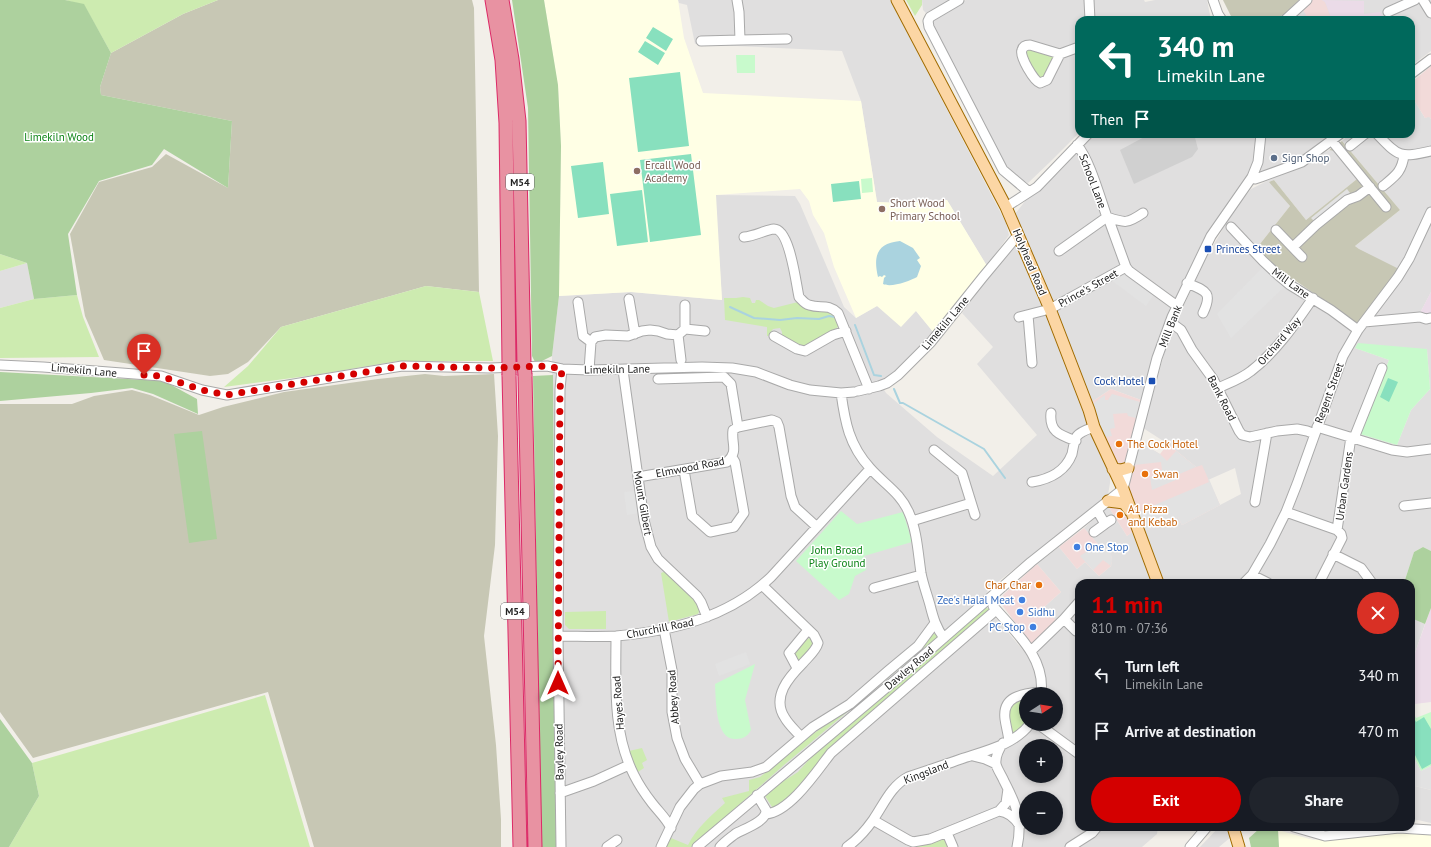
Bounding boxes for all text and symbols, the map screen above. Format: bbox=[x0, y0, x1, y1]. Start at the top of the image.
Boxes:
text: 340 m bbox=[1157, 28, 1234, 65]
icon: left bbox=[1091, 32, 1143, 84]
text: Limekiln Lane bbox=[1157, 64, 1265, 87]
icon: arrive bbox=[1131, 108, 1153, 130]
text: Then bbox=[1091, 110, 1123, 129]
park label: Limekiln Wood bbox=[24, 130, 94, 144]
place label: Sign Shop bbox=[1282, 151, 1329, 165]
street label: School Lane bbox=[1076, 152, 1110, 211]
marker: Sign Shop bbox=[1269, 153, 1279, 163]
place label: Ercall Wood Academy bbox=[645, 158, 701, 185]
marker: Ercall Wood Academy bbox=[632, 166, 642, 176]
road number: M54 bbox=[506, 174, 534, 190]
place label: Short Wood Primary School bbox=[890, 196, 961, 223]
marker: Short Wood Primary School bbox=[877, 204, 887, 214]
street label: Holyhead Road bbox=[1010, 227, 1050, 297]
place label: Princes Street bbox=[1216, 242, 1281, 256]
marker: Princes Street bbox=[1203, 244, 1213, 254]
street label: Mill Lane bbox=[1269, 265, 1313, 302]
street label: Prince's Street bbox=[1056, 266, 1120, 310]
street label: Limekiln Lane bbox=[918, 293, 972, 353]
street label: Mill Bank bbox=[1155, 302, 1185, 349]
street label: Orchard Way bbox=[1254, 313, 1304, 368]
pin bbox=[127, 334, 161, 375]
icon: arrive bbox=[133, 340, 155, 362]
street label: Limekiln Lane bbox=[50, 360, 118, 380]
street label: Regent Street bbox=[1312, 360, 1347, 425]
street label: Limekiln Lane bbox=[584, 361, 651, 377]
street label: Bank Road bbox=[1205, 373, 1239, 423]
place label: Cock Hotel bbox=[1094, 374, 1145, 388]
marker: Cock Hotel bbox=[1147, 376, 1157, 386]
place label: The Cock Hotel bbox=[1127, 437, 1199, 451]
marker: The Cock Hotel bbox=[1114, 439, 1124, 449]
street label: Urban Gardens bbox=[1332, 450, 1356, 521]
street label: Elmwood Road bbox=[654, 453, 726, 481]
place label: Swan bbox=[1153, 467, 1178, 481]
marker: Swan bbox=[1140, 469, 1150, 479]
street label: Mount Gilbert bbox=[630, 470, 656, 537]
place label: A1 Pizza and Kebab bbox=[1128, 502, 1177, 529]
marker: A1 Pizza and Kebab bbox=[1115, 510, 1125, 520]
place label: One Stop bbox=[1085, 540, 1128, 554]
marker: One Stop bbox=[1072, 542, 1082, 552]
park label: John Broad Play Ground bbox=[809, 543, 865, 570]
place label: Char Char bbox=[985, 578, 1031, 592]
marker: Char Char bbox=[1034, 580, 1044, 590]
text: 11 min bbox=[1091, 589, 1163, 620]
button: close bbox=[1357, 592, 1399, 634]
place label: Zee's Halal Meat bbox=[937, 593, 1014, 607]
marker: Zee's Halal Meat bbox=[1017, 595, 1027, 605]
road number: M54 bbox=[501, 603, 529, 619]
place label: Sidhu bbox=[1028, 605, 1055, 619]
marker: Sidhu bbox=[1015, 607, 1025, 617]
street label: Churchill Road bbox=[625, 615, 695, 641]
place label: PC Stop bbox=[989, 620, 1025, 634]
text: 810 m · 07:36 bbox=[1091, 620, 1168, 637]
marker: PC Stop bbox=[1028, 622, 1038, 632]
street label: Dawley Road bbox=[881, 643, 937, 693]
text: Turn left bbox=[1125, 657, 1179, 676]
position arrow bbox=[537, 662, 579, 704]
icon: left bbox=[1091, 664, 1113, 686]
text: 340 m bbox=[1358, 666, 1399, 685]
street label: Abbey Road bbox=[664, 669, 682, 725]
street label: Hayes Road bbox=[609, 675, 627, 731]
text: Limekiln Lane bbox=[1125, 676, 1203, 693]
north arrow bbox=[1019, 687, 1063, 731]
map controls bbox=[1019, 687, 1063, 835]
icon: arrive bbox=[1091, 720, 1113, 742]
text: Arrive at destination bbox=[1125, 722, 1256, 741]
text: 470 m bbox=[1358, 722, 1399, 741]
street label: Bayley Road bbox=[552, 724, 566, 780]
button: + bbox=[1019, 739, 1063, 783]
street label: Kingsland bbox=[902, 757, 950, 787]
button: Exit bbox=[1091, 777, 1241, 823]
button: Share bbox=[1249, 777, 1399, 823]
button: − bbox=[1019, 791, 1063, 835]

